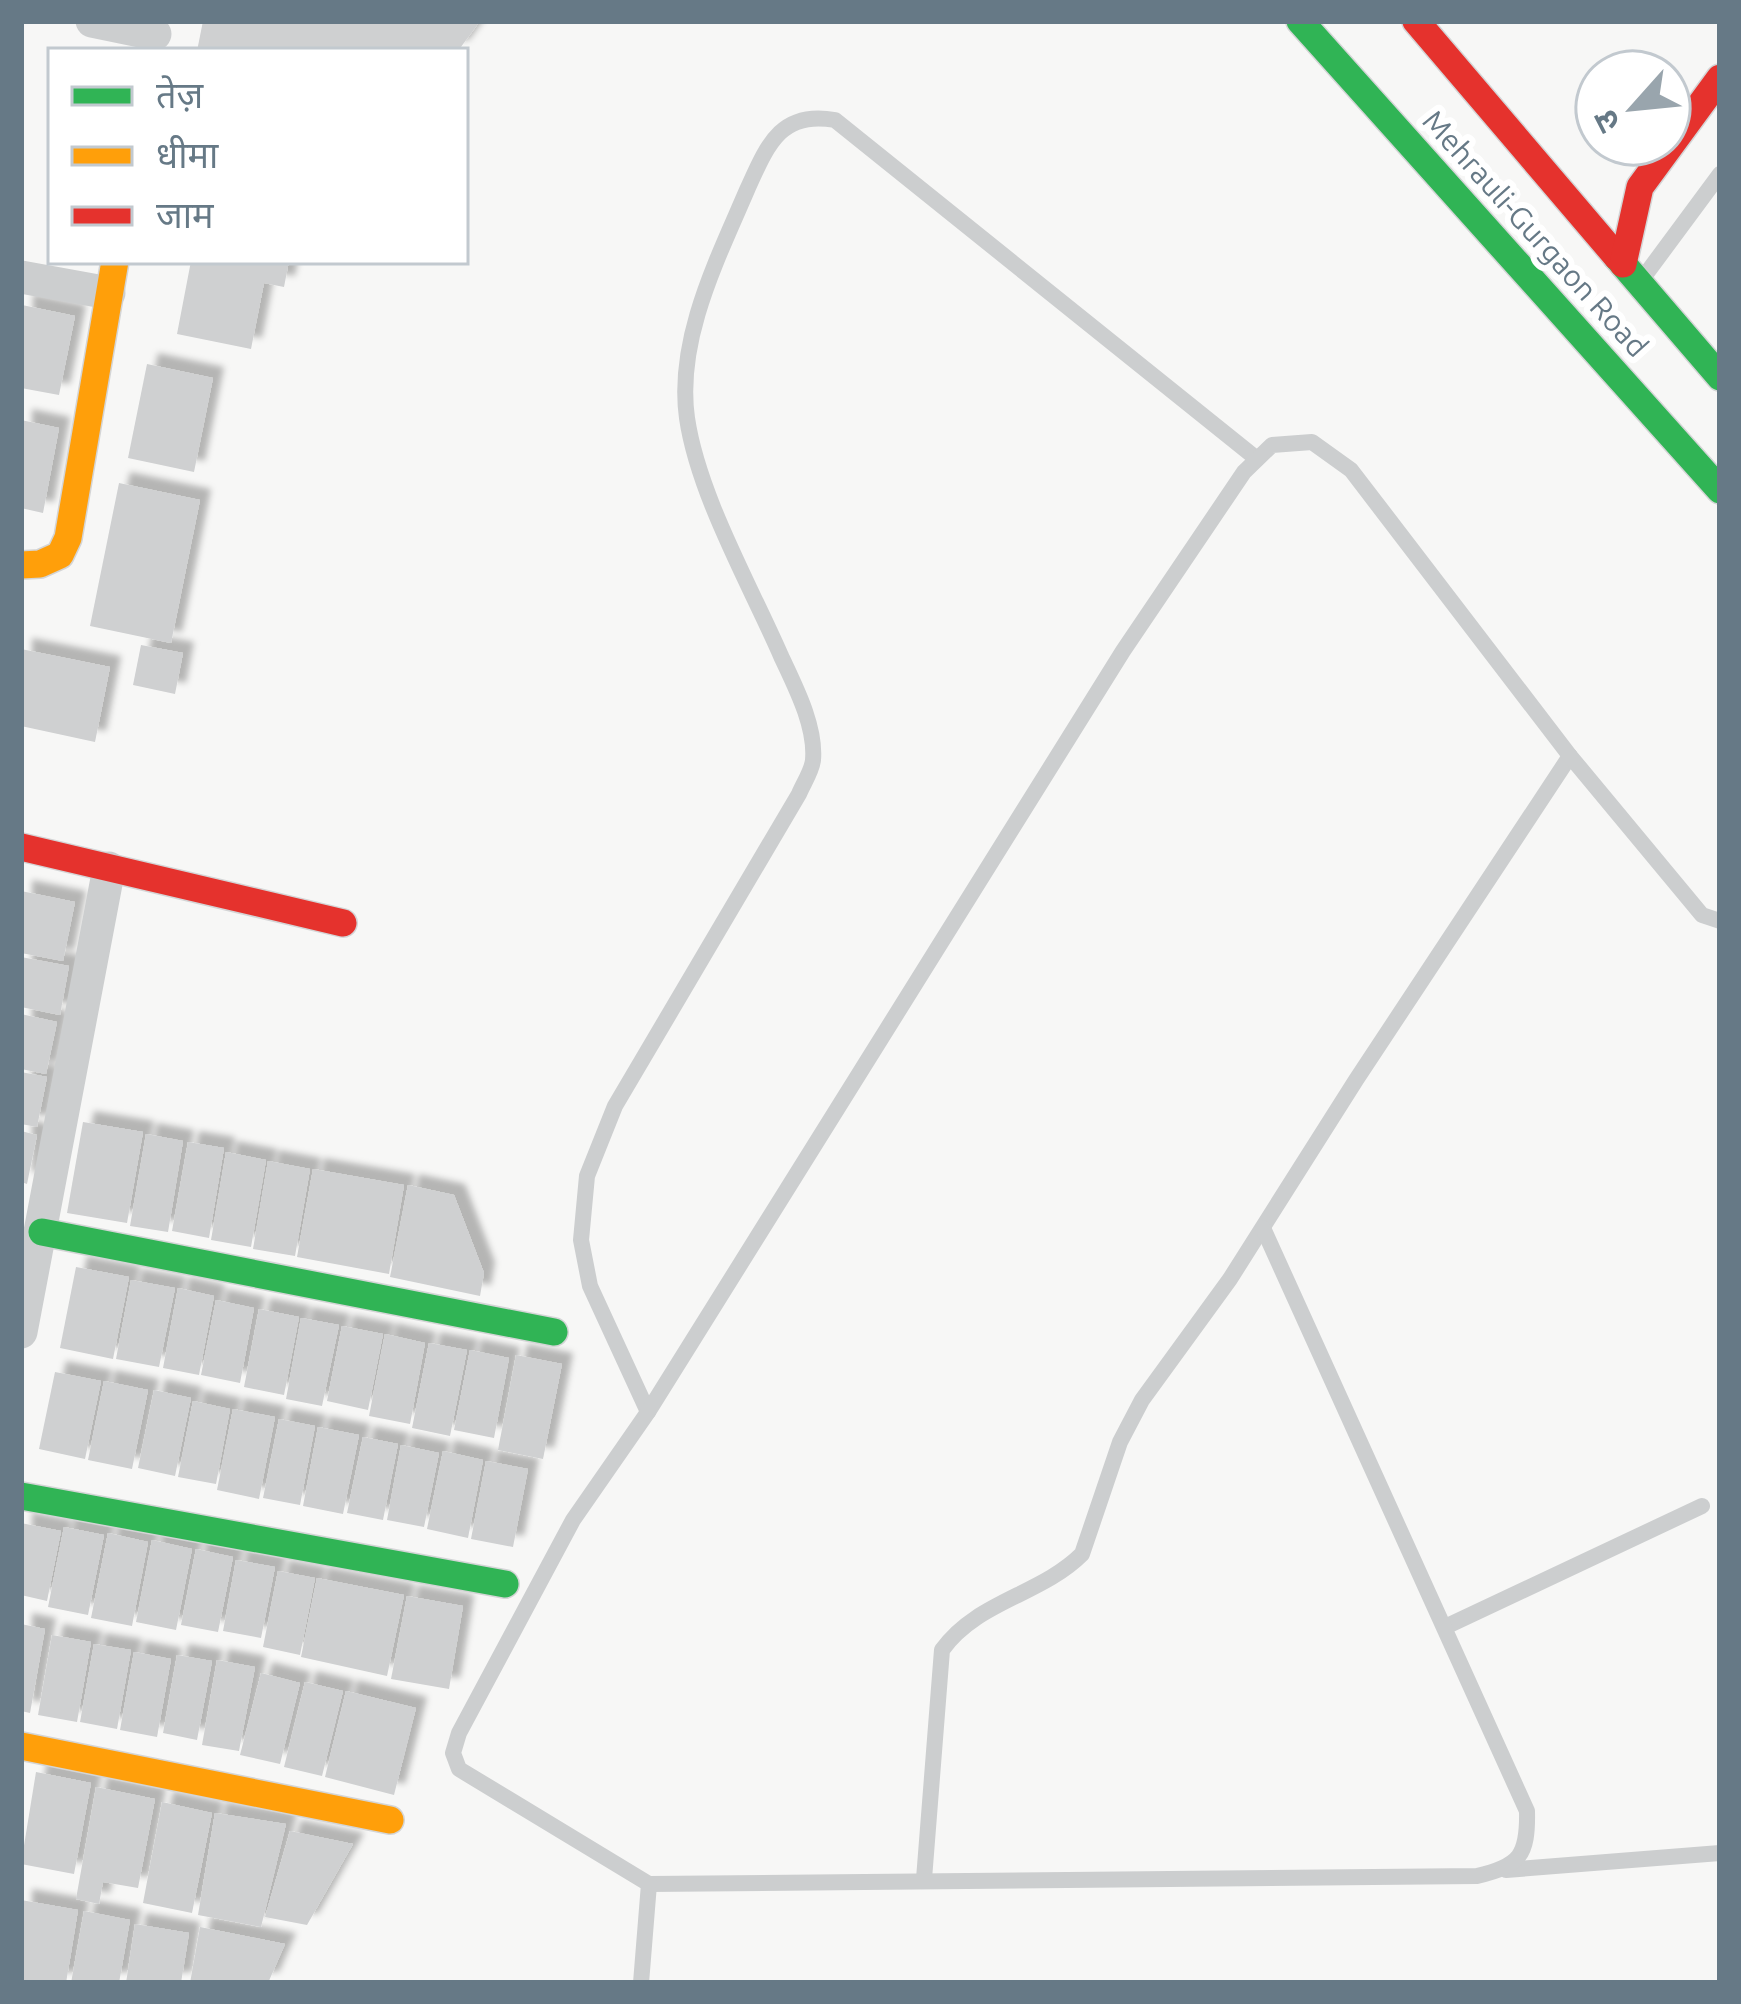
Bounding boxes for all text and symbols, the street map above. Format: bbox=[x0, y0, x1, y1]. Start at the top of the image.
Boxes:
legend bbox=[48, 48, 468, 264]
north arrow bbox=[1573, 48, 1693, 168]
text: तेज़ bbox=[156, 74, 205, 115]
street label: Mehrauli-Gurgaon Road bbox=[1416, 103, 1655, 363]
text: उ bbox=[1585, 104, 1627, 139]
text: धीमा bbox=[156, 134, 219, 175]
text: जाम bbox=[156, 194, 215, 235]

